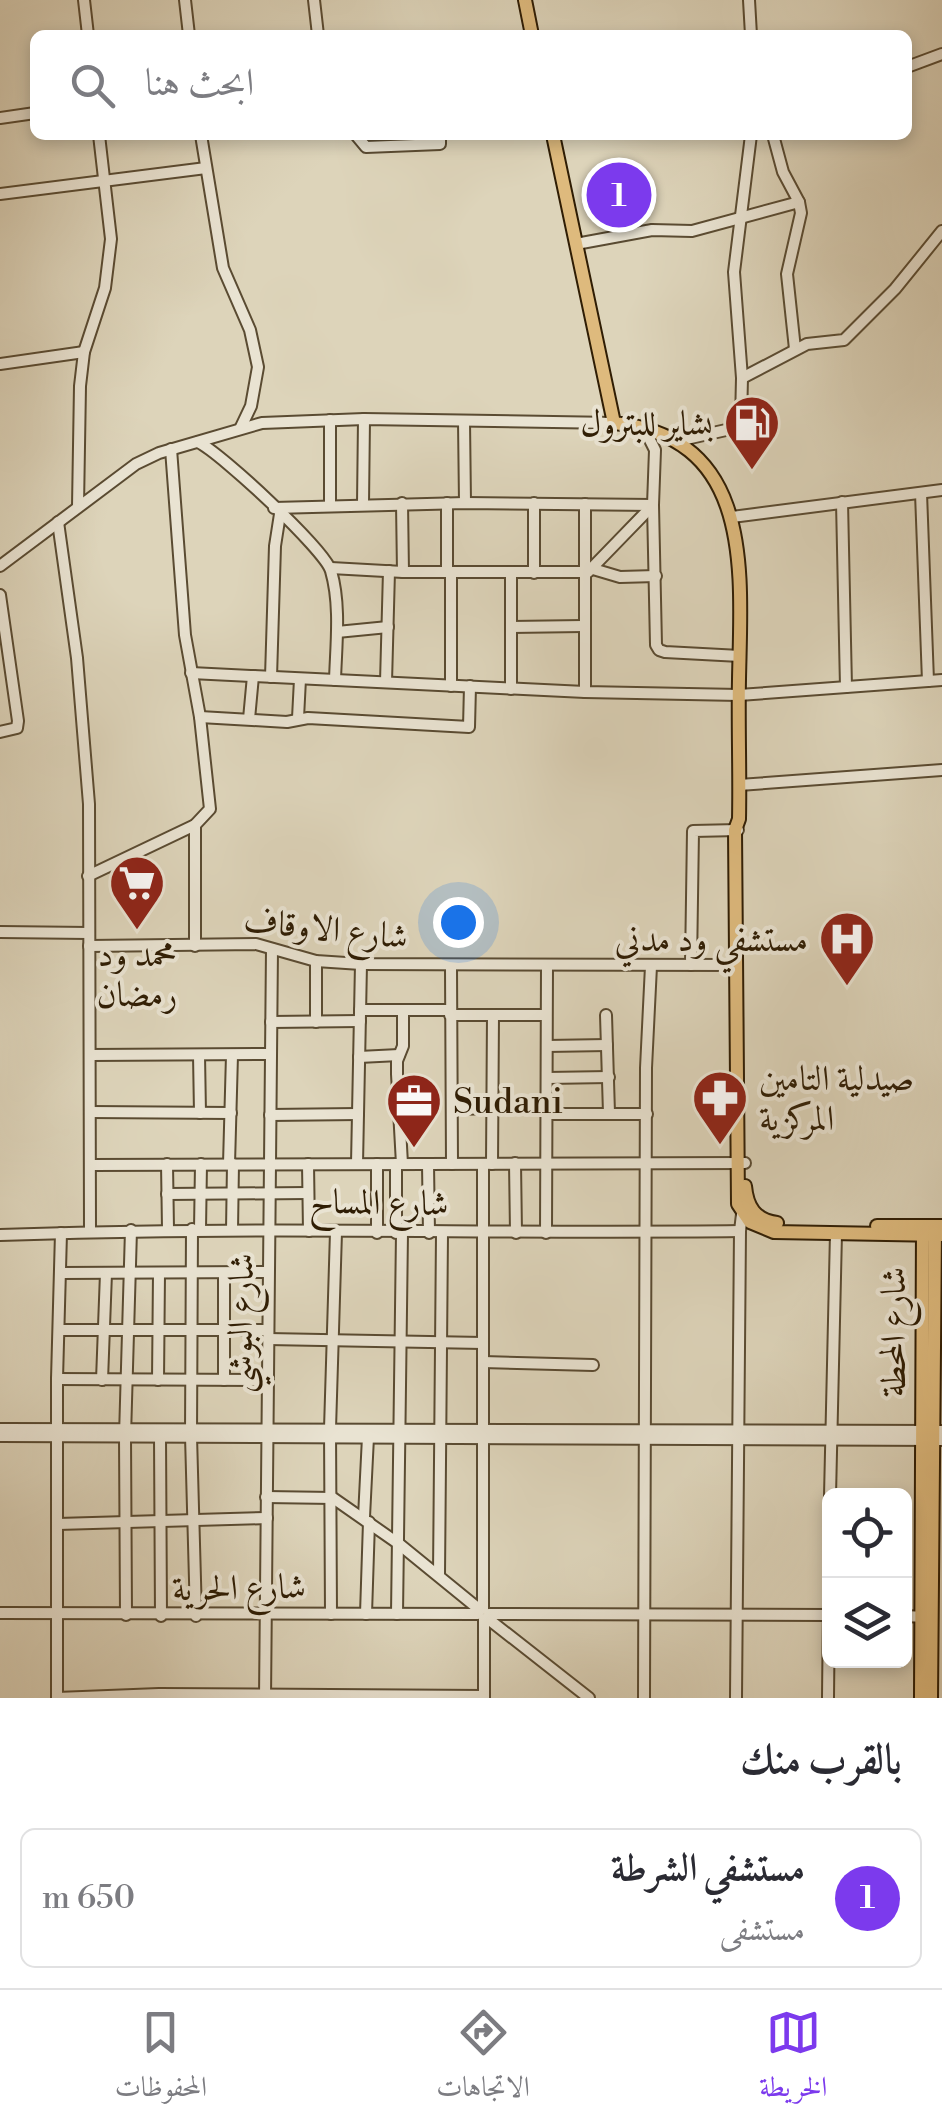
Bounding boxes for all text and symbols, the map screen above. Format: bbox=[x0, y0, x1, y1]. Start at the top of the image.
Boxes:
search box bbox=[30, 30, 912, 140]
icon: search bbox=[65, 58, 120, 113]
text: ابحث هنا bbox=[145, 60, 254, 107]
pin: 1 bbox=[586, 158, 652, 232]
fuel station icon: بشاير للبترول bbox=[722, 393, 782, 472]
place label: بشاير للبترول bbox=[580, 403, 713, 446]
supermarket icon: محمد ود رمضان bbox=[107, 853, 167, 932]
your location bbox=[433, 897, 484, 948]
street label: شارع الاوقاف bbox=[241, 899, 410, 965]
hospital icon: مستشفي ود مدني bbox=[817, 909, 877, 988]
place label: مستشفي ود مدني bbox=[615, 919, 808, 974]
place label: محمد ود رمضان bbox=[97, 934, 177, 1017]
place label: صيدلية التامين المركزية bbox=[759, 1058, 914, 1141]
pharmacy icon: صيدلية التامين المركزية bbox=[690, 1068, 750, 1147]
office icon: Sudani bbox=[384, 1071, 444, 1150]
place label: Sudani bbox=[453, 1081, 563, 1124]
street label: شارع المساح bbox=[309, 1181, 449, 1234]
street label: شارع البوشي bbox=[219, 1253, 274, 1394]
street label: شارع المحطة bbox=[873, 1267, 922, 1397]
map controls bbox=[822, 1488, 912, 1668]
button: locate bbox=[822, 1488, 912, 1578]
street label: شارع الحرية bbox=[172, 1566, 306, 1617]
button: layers bbox=[822, 1578, 912, 1668]
text: بالقرب منك bbox=[740, 1734, 902, 1787]
text: مستشفي الشرطة bbox=[611, 1845, 805, 1892]
text: 650 m bbox=[42, 1878, 135, 1918]
text: 1 bbox=[860, 1878, 875, 1918]
text: مستشفى bbox=[720, 1910, 805, 1950]
tab: المحفوظات bbox=[115, 2005, 207, 2114]
tab: الاتجاهات bbox=[436, 2005, 530, 2114]
tab: الخريطة bbox=[759, 2005, 827, 2114]

